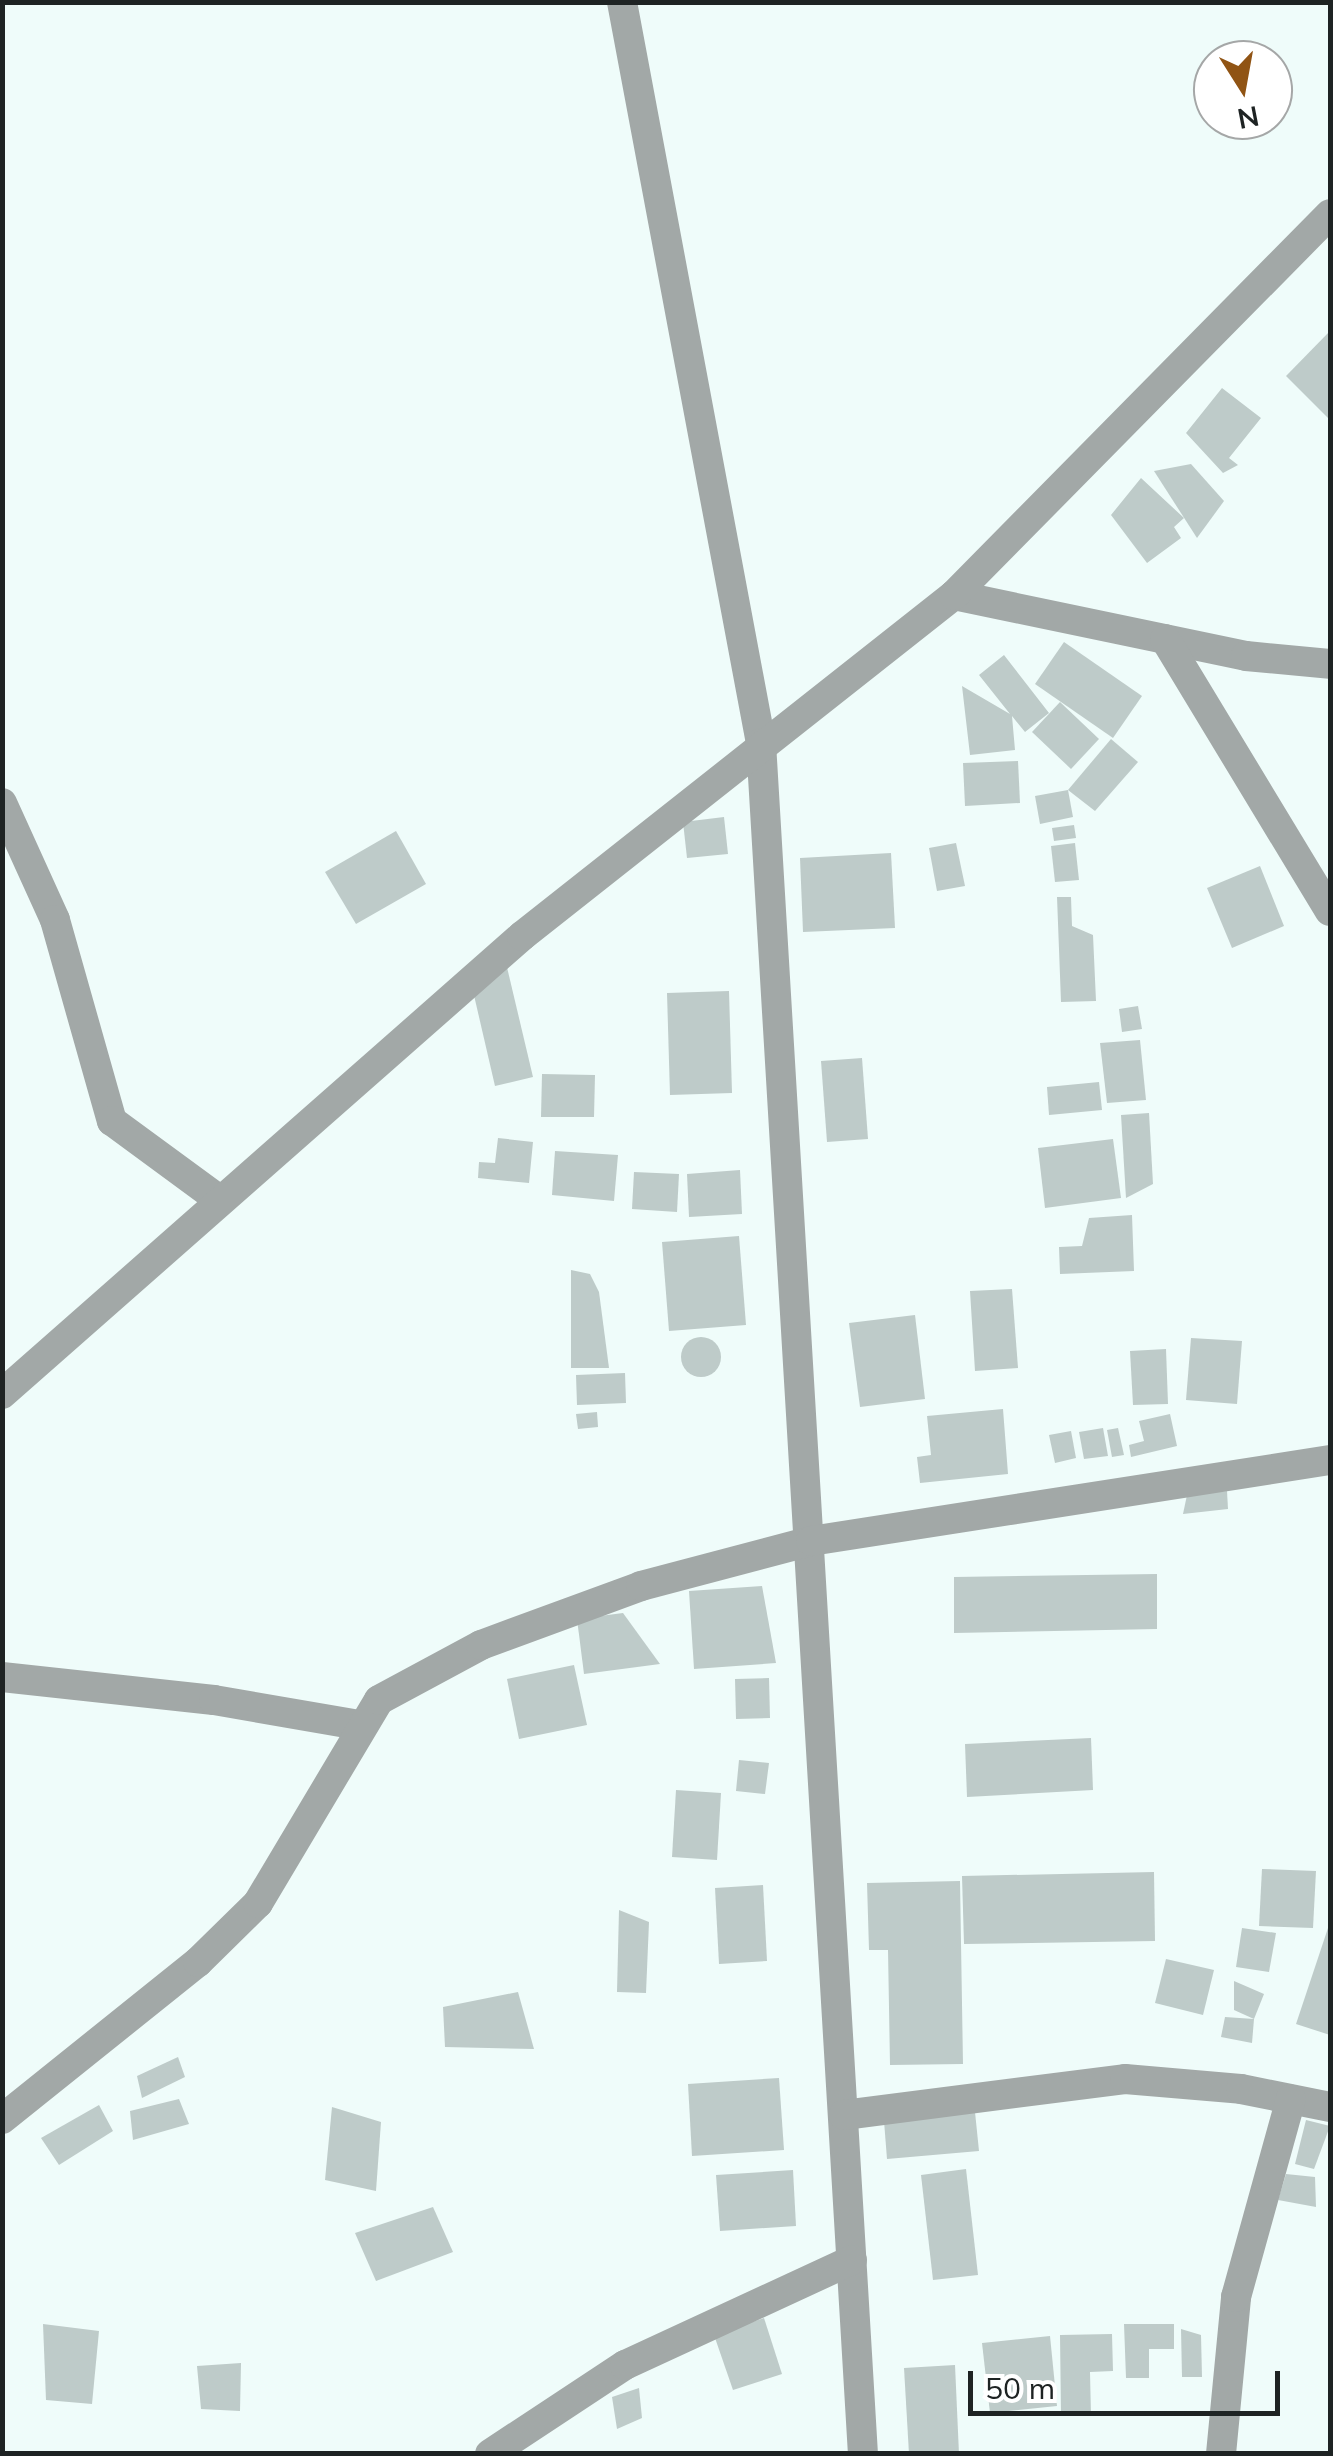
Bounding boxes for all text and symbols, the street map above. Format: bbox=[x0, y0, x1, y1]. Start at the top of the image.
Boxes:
north arrow bbox=[1193, 40, 1293, 140]
text: N bbox=[1235, 99, 1262, 137]
scale bar bbox=[973, 2351, 1286, 2413]
text: 50 m bbox=[985, 2369, 1055, 2407]

